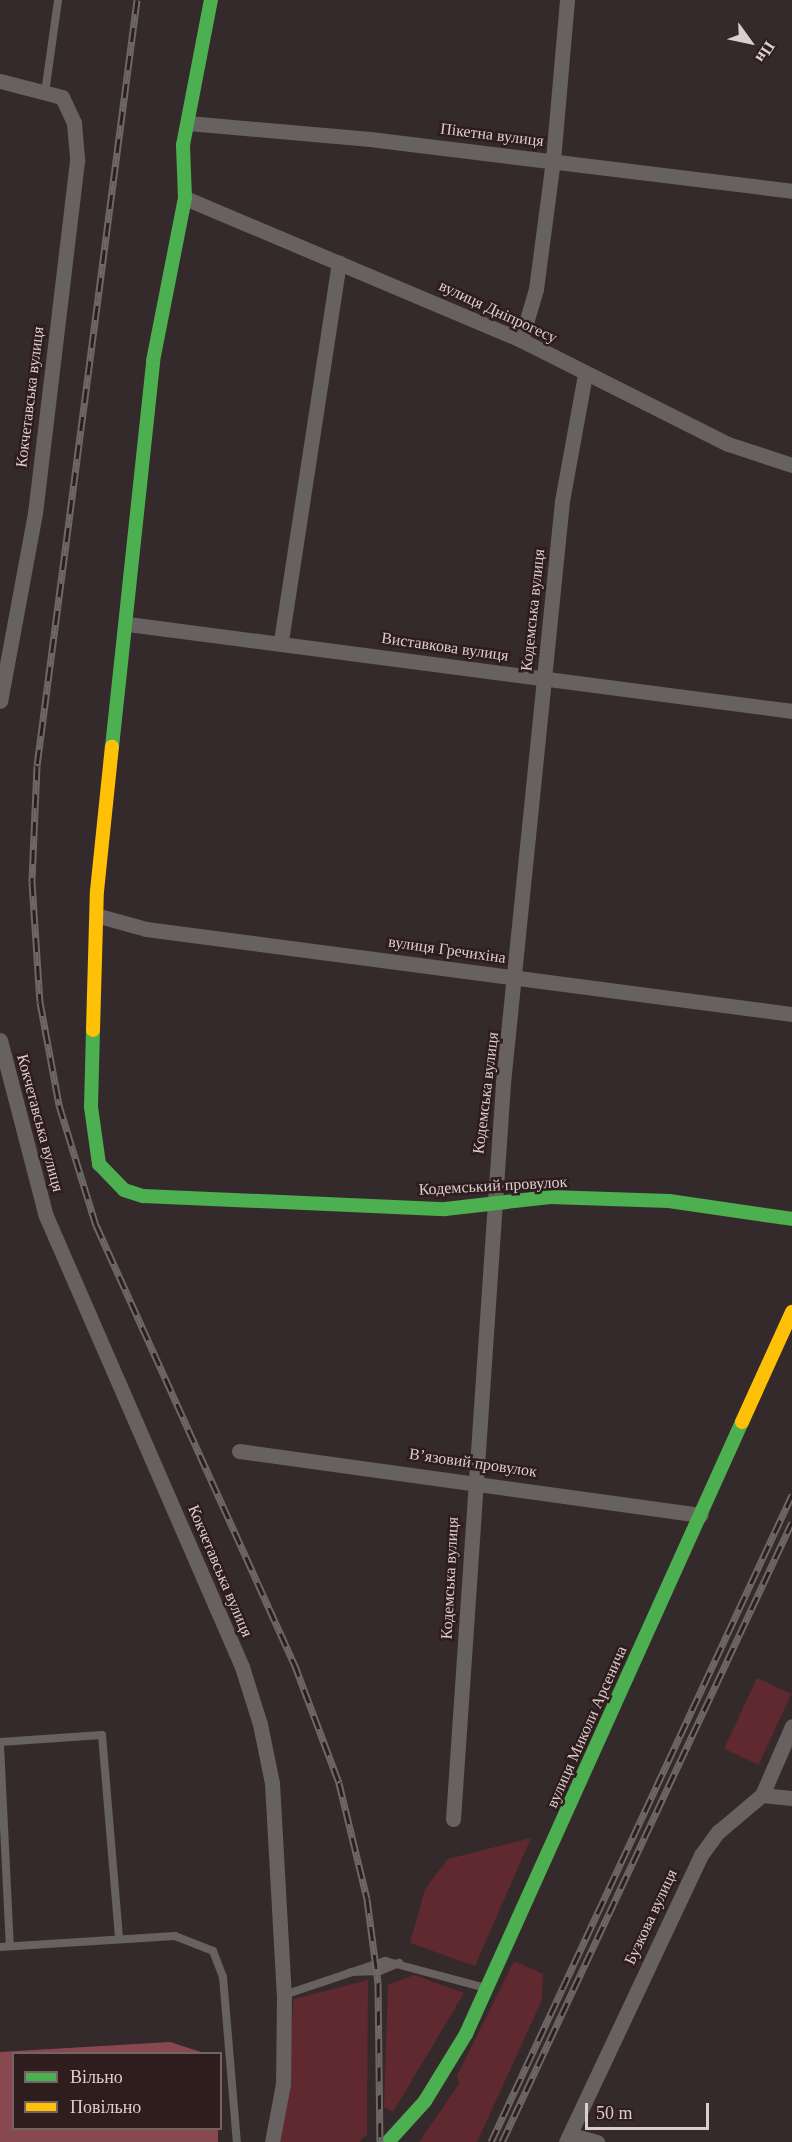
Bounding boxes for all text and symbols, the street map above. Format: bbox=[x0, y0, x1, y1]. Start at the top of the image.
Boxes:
north arrow bbox=[720, 12, 780, 72]
text: Пн bbox=[752, 38, 779, 66]
street label: Пікетна вулиця bbox=[439, 119, 545, 151]
street label: вулиця Дніпрогесу bbox=[436, 276, 560, 348]
street label: Кокчетавська вулиця bbox=[12, 325, 48, 469]
street label: Кодемська вулиця bbox=[517, 548, 549, 672]
street label: Виставкова вулиця bbox=[380, 629, 510, 665]
street label: вулиця Гречихіна bbox=[387, 932, 507, 968]
street label: Кодемська вулиця bbox=[469, 1031, 503, 1155]
street label: Кокчетавська вулиця bbox=[12, 1052, 68, 1194]
street label: Кодемський провулок bbox=[418, 1173, 568, 1199]
street label: Вʼязовий провулок bbox=[408, 1445, 538, 1481]
street label: Кокчетавська вулиця bbox=[183, 1502, 257, 1640]
street label: Кодемська вулиця bbox=[437, 1516, 463, 1640]
street label: вулиця Миколи Арсенича bbox=[543, 1643, 631, 1811]
street label: Бузкова вулиця bbox=[620, 1866, 682, 1968]
legend bbox=[12, 2052, 222, 2130]
text: Вільно bbox=[70, 2067, 123, 2087]
scale bar bbox=[588, 2091, 712, 2129]
text: Повільно bbox=[70, 2097, 141, 2117]
text: 50 m bbox=[596, 2103, 633, 2123]

